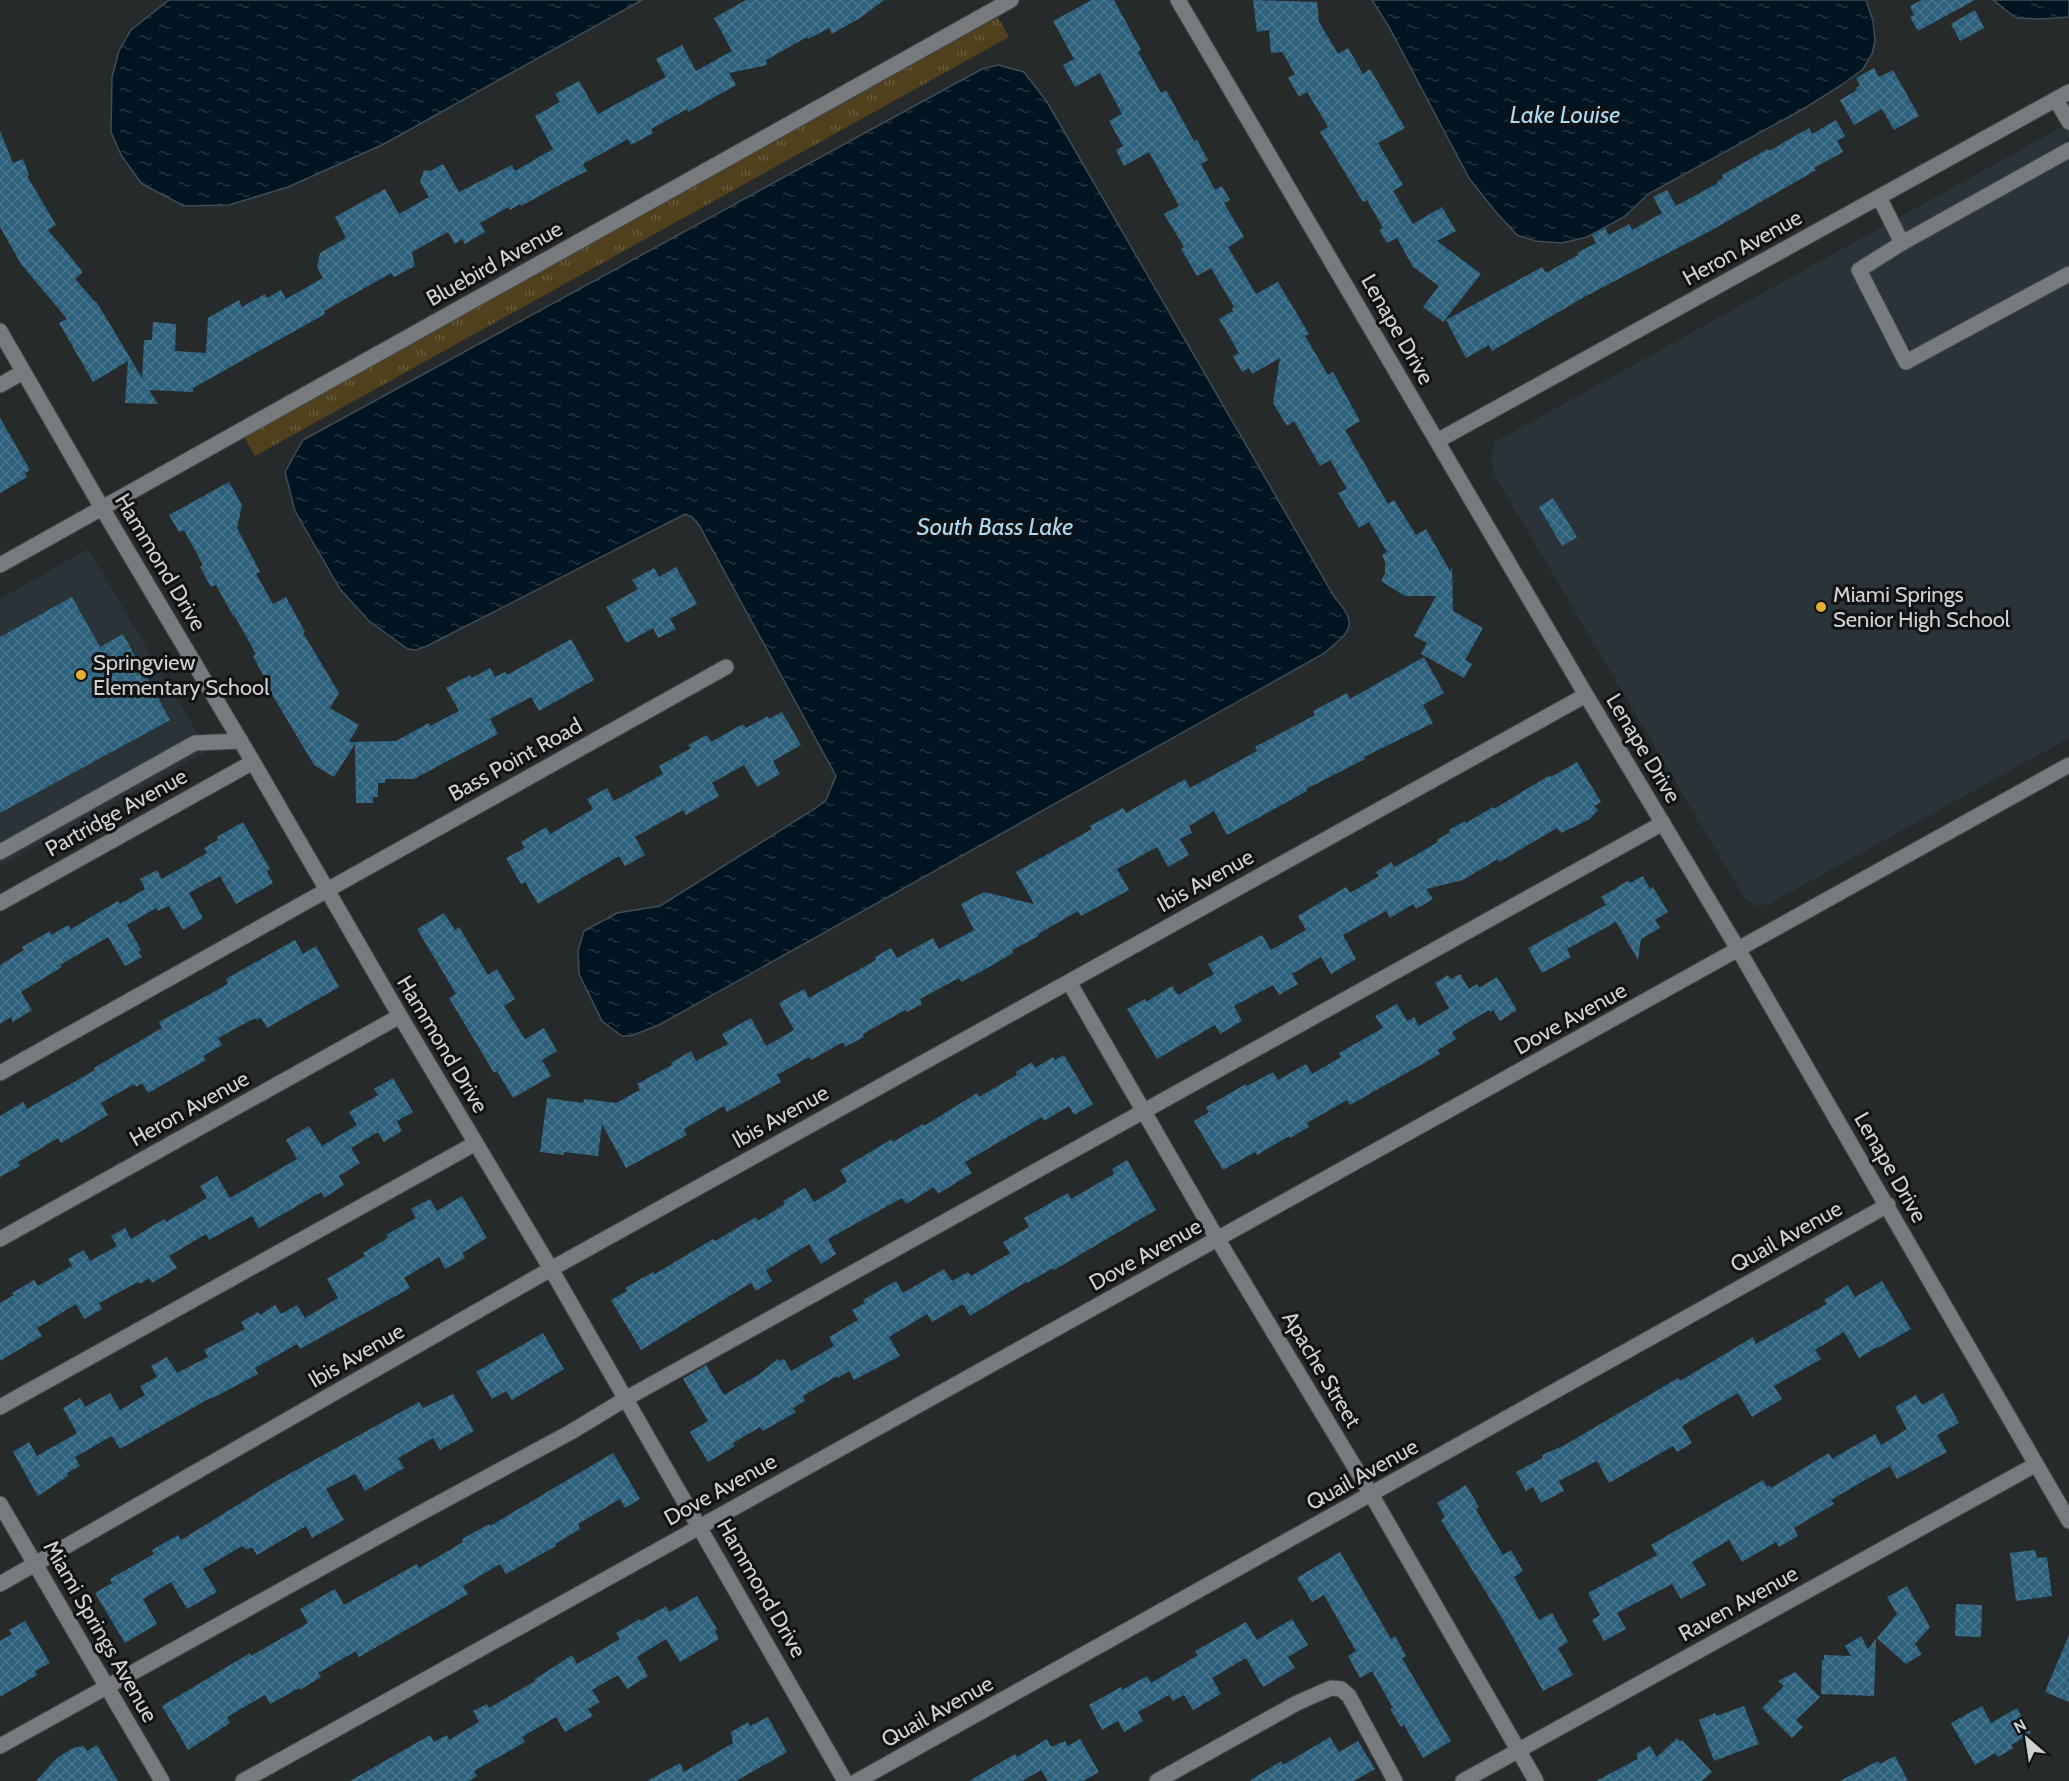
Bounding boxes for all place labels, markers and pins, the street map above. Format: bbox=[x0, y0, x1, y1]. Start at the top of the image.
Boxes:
place label: Miami Springs Senior High School bbox=[1833, 581, 2011, 633]
marker: Miami Springs Senior High School bbox=[1814, 600, 1828, 614]
place label: Springview Elementary School bbox=[93, 649, 270, 701]
marker: Springview Elementary School bbox=[74, 668, 88, 682]

